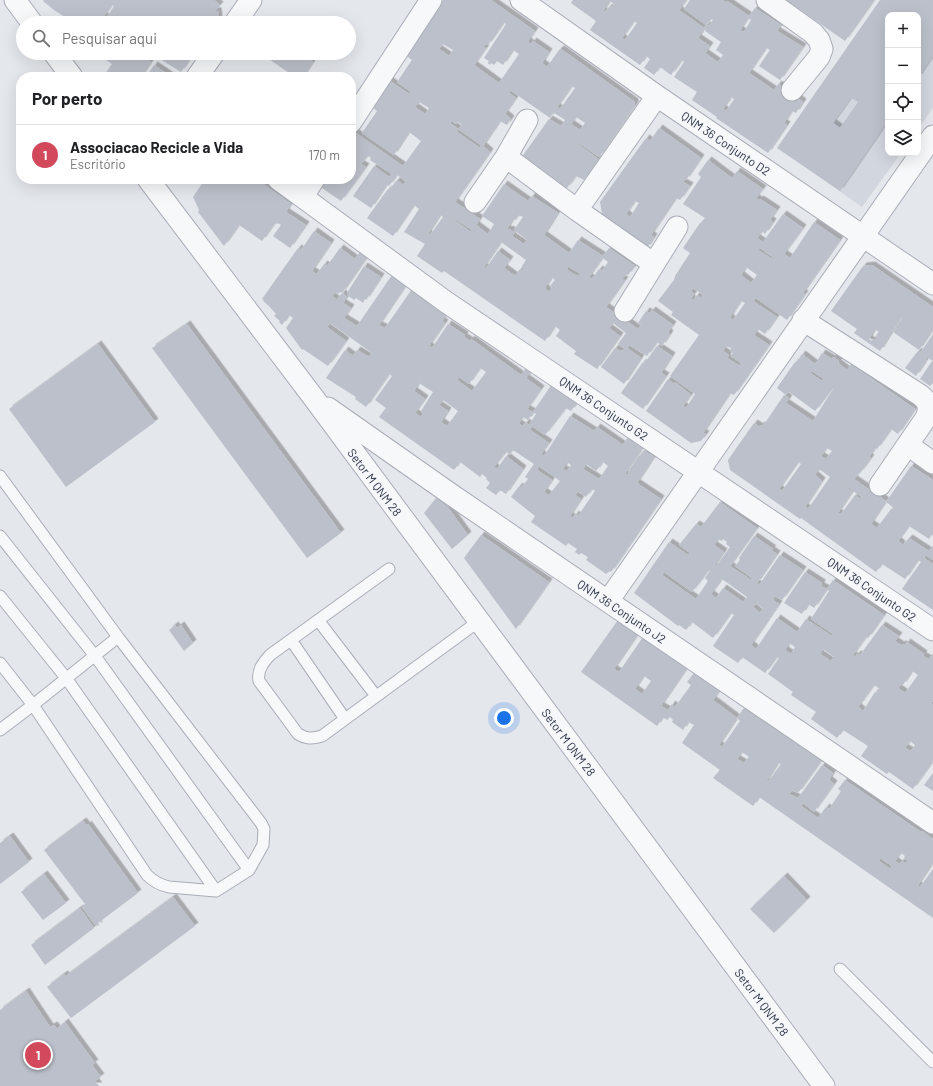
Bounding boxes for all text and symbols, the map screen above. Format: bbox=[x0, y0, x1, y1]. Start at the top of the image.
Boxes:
map controls bbox=[885, 12, 921, 156]
button: + bbox=[885, 12, 921, 48]
search box bbox=[16, 16, 356, 60]
icon: search bbox=[30, 27, 52, 49]
text: Pesquisar aqui bbox=[62, 29, 157, 47]
button: − bbox=[885, 48, 921, 84]
button: locate bbox=[885, 84, 921, 120]
text: Por perto bbox=[32, 88, 102, 108]
street label: QNM 36 Conjunto D2 bbox=[679, 108, 773, 178]
button: layers bbox=[885, 120, 921, 156]
text: Associacao Recicle a Vida bbox=[70, 138, 243, 156]
text: 1 bbox=[43, 147, 47, 163]
text: 170 m bbox=[309, 147, 340, 163]
text: Escritório bbox=[70, 156, 126, 172]
street label: QNM 36 Conjunto G2 bbox=[557, 373, 651, 443]
street label: Setor M QNM 28 bbox=[345, 446, 405, 518]
street label: QNM 36 Conjunto G2 bbox=[825, 554, 919, 624]
street label: QNM 36 Conjunto J2 bbox=[575, 576, 669, 646]
street label: Setor M QNM 28 bbox=[539, 706, 599, 778]
your location bbox=[494, 708, 514, 728]
street label: Setor M QNM 28 bbox=[732, 966, 792, 1038]
pin: 1 bbox=[25, 1040, 51, 1070]

